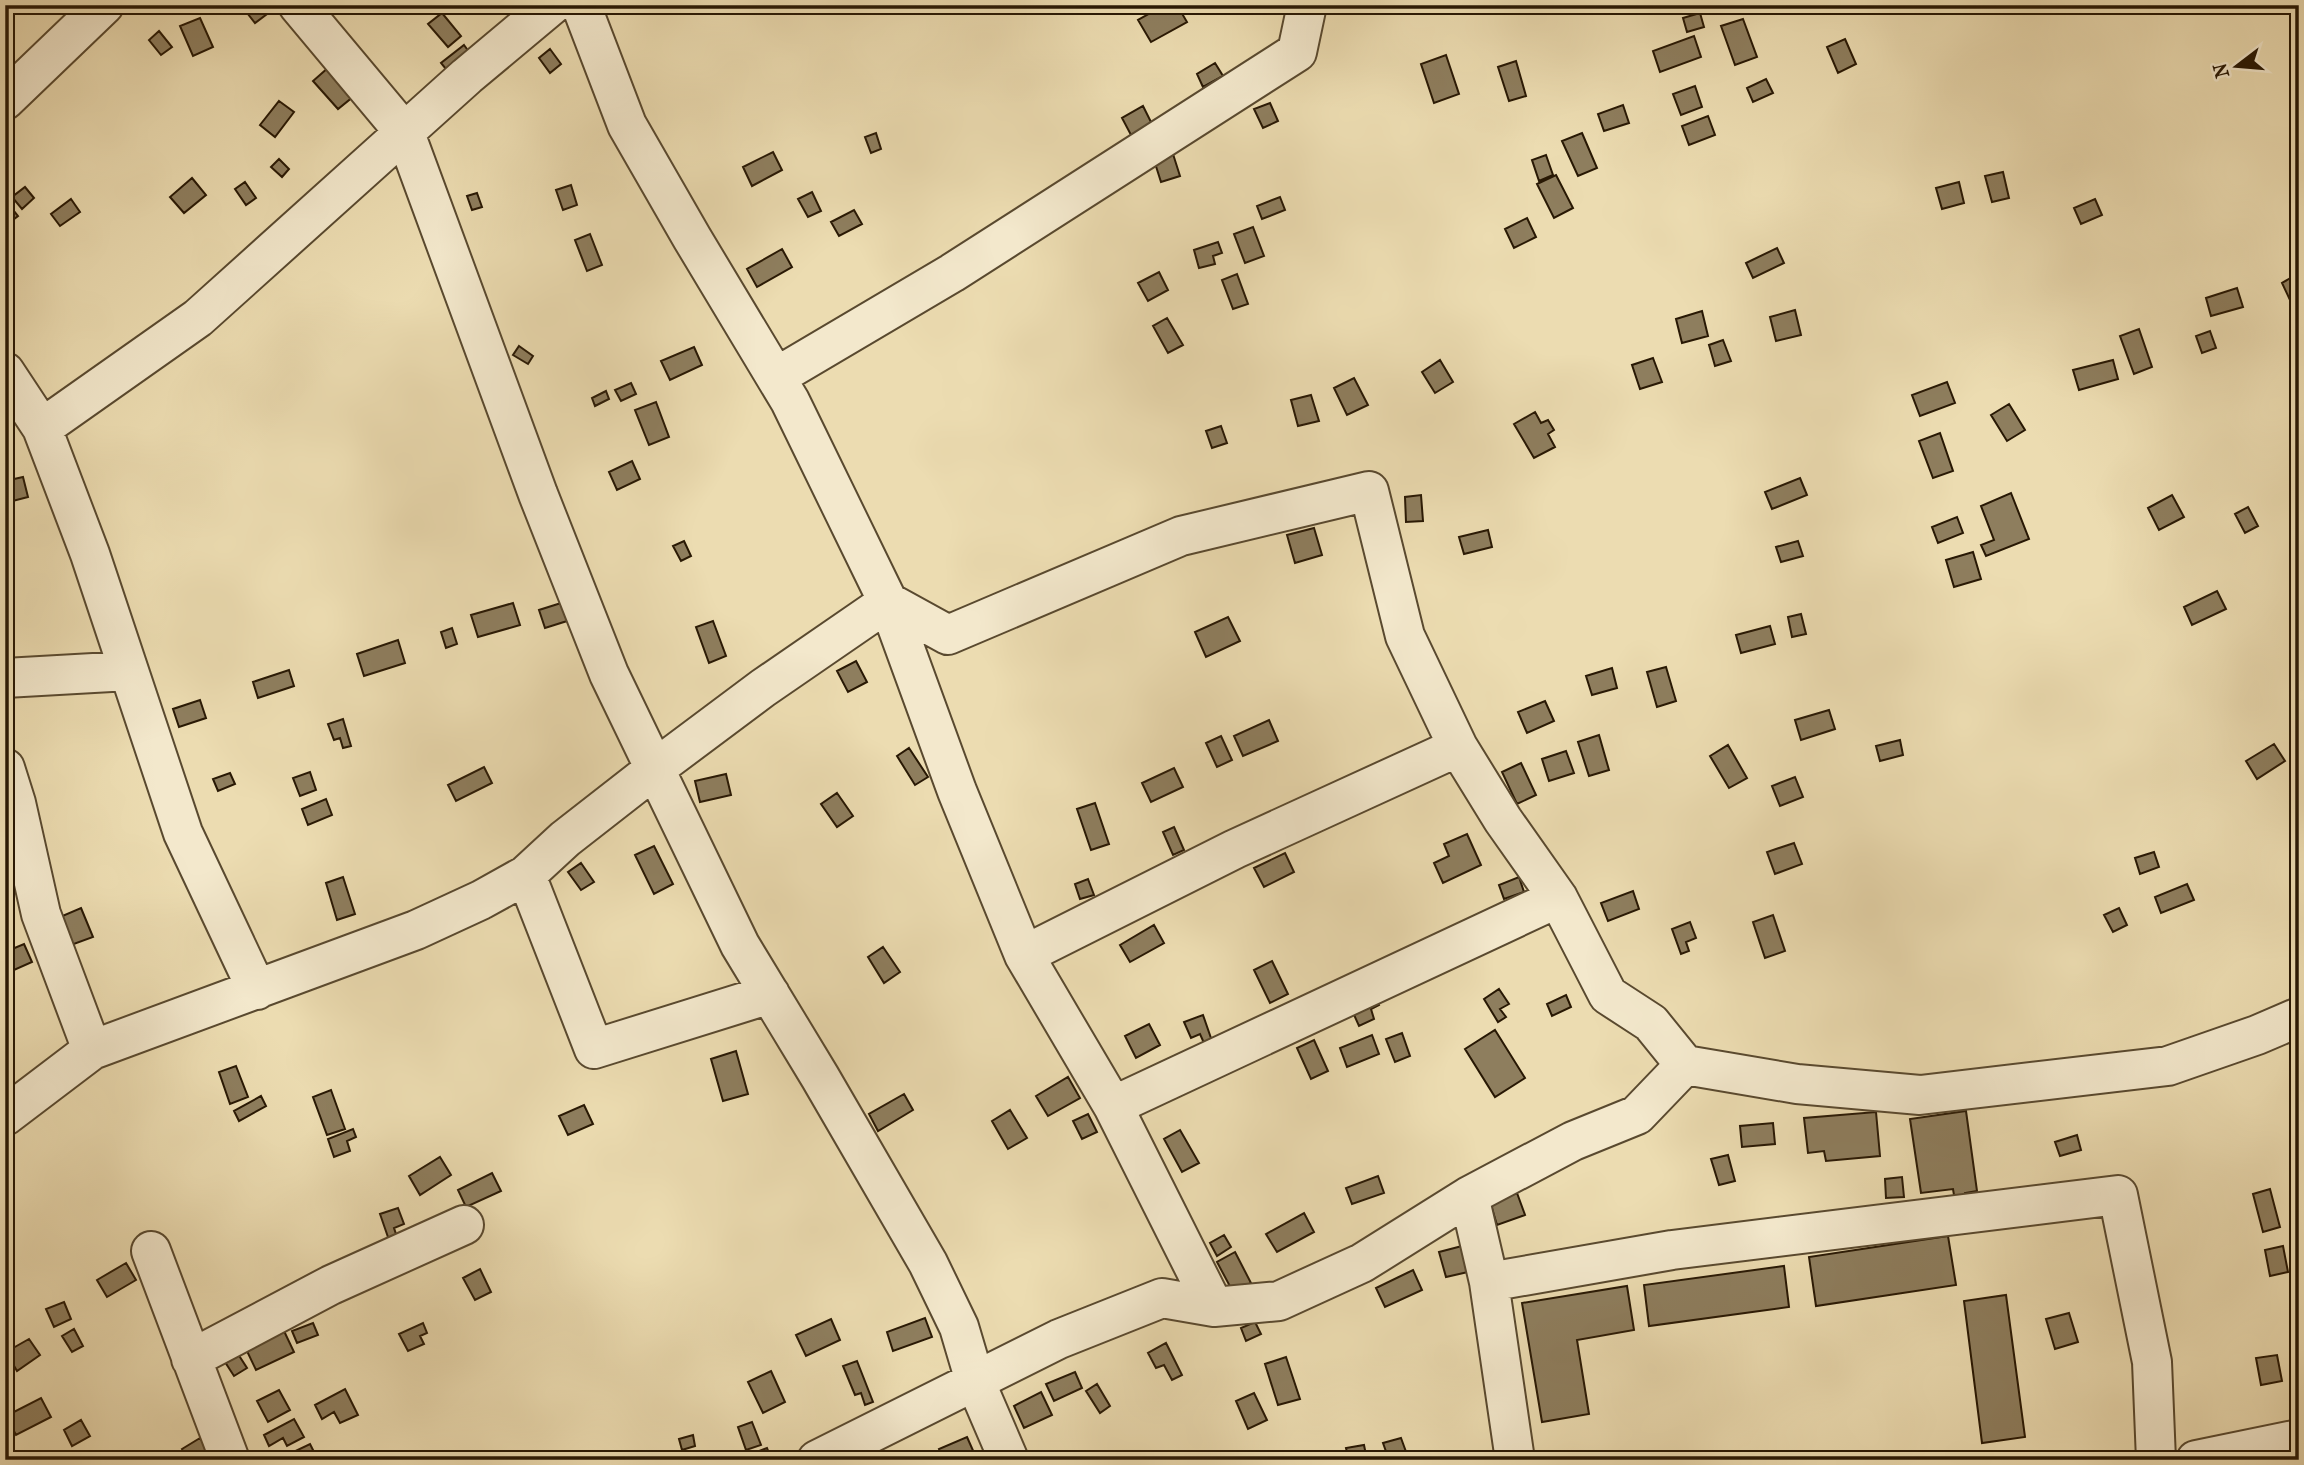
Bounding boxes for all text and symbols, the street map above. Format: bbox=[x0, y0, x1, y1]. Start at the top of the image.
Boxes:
north arrow bbox=[2202, 32, 2272, 102]
text: N bbox=[2209, 60, 2234, 80]

